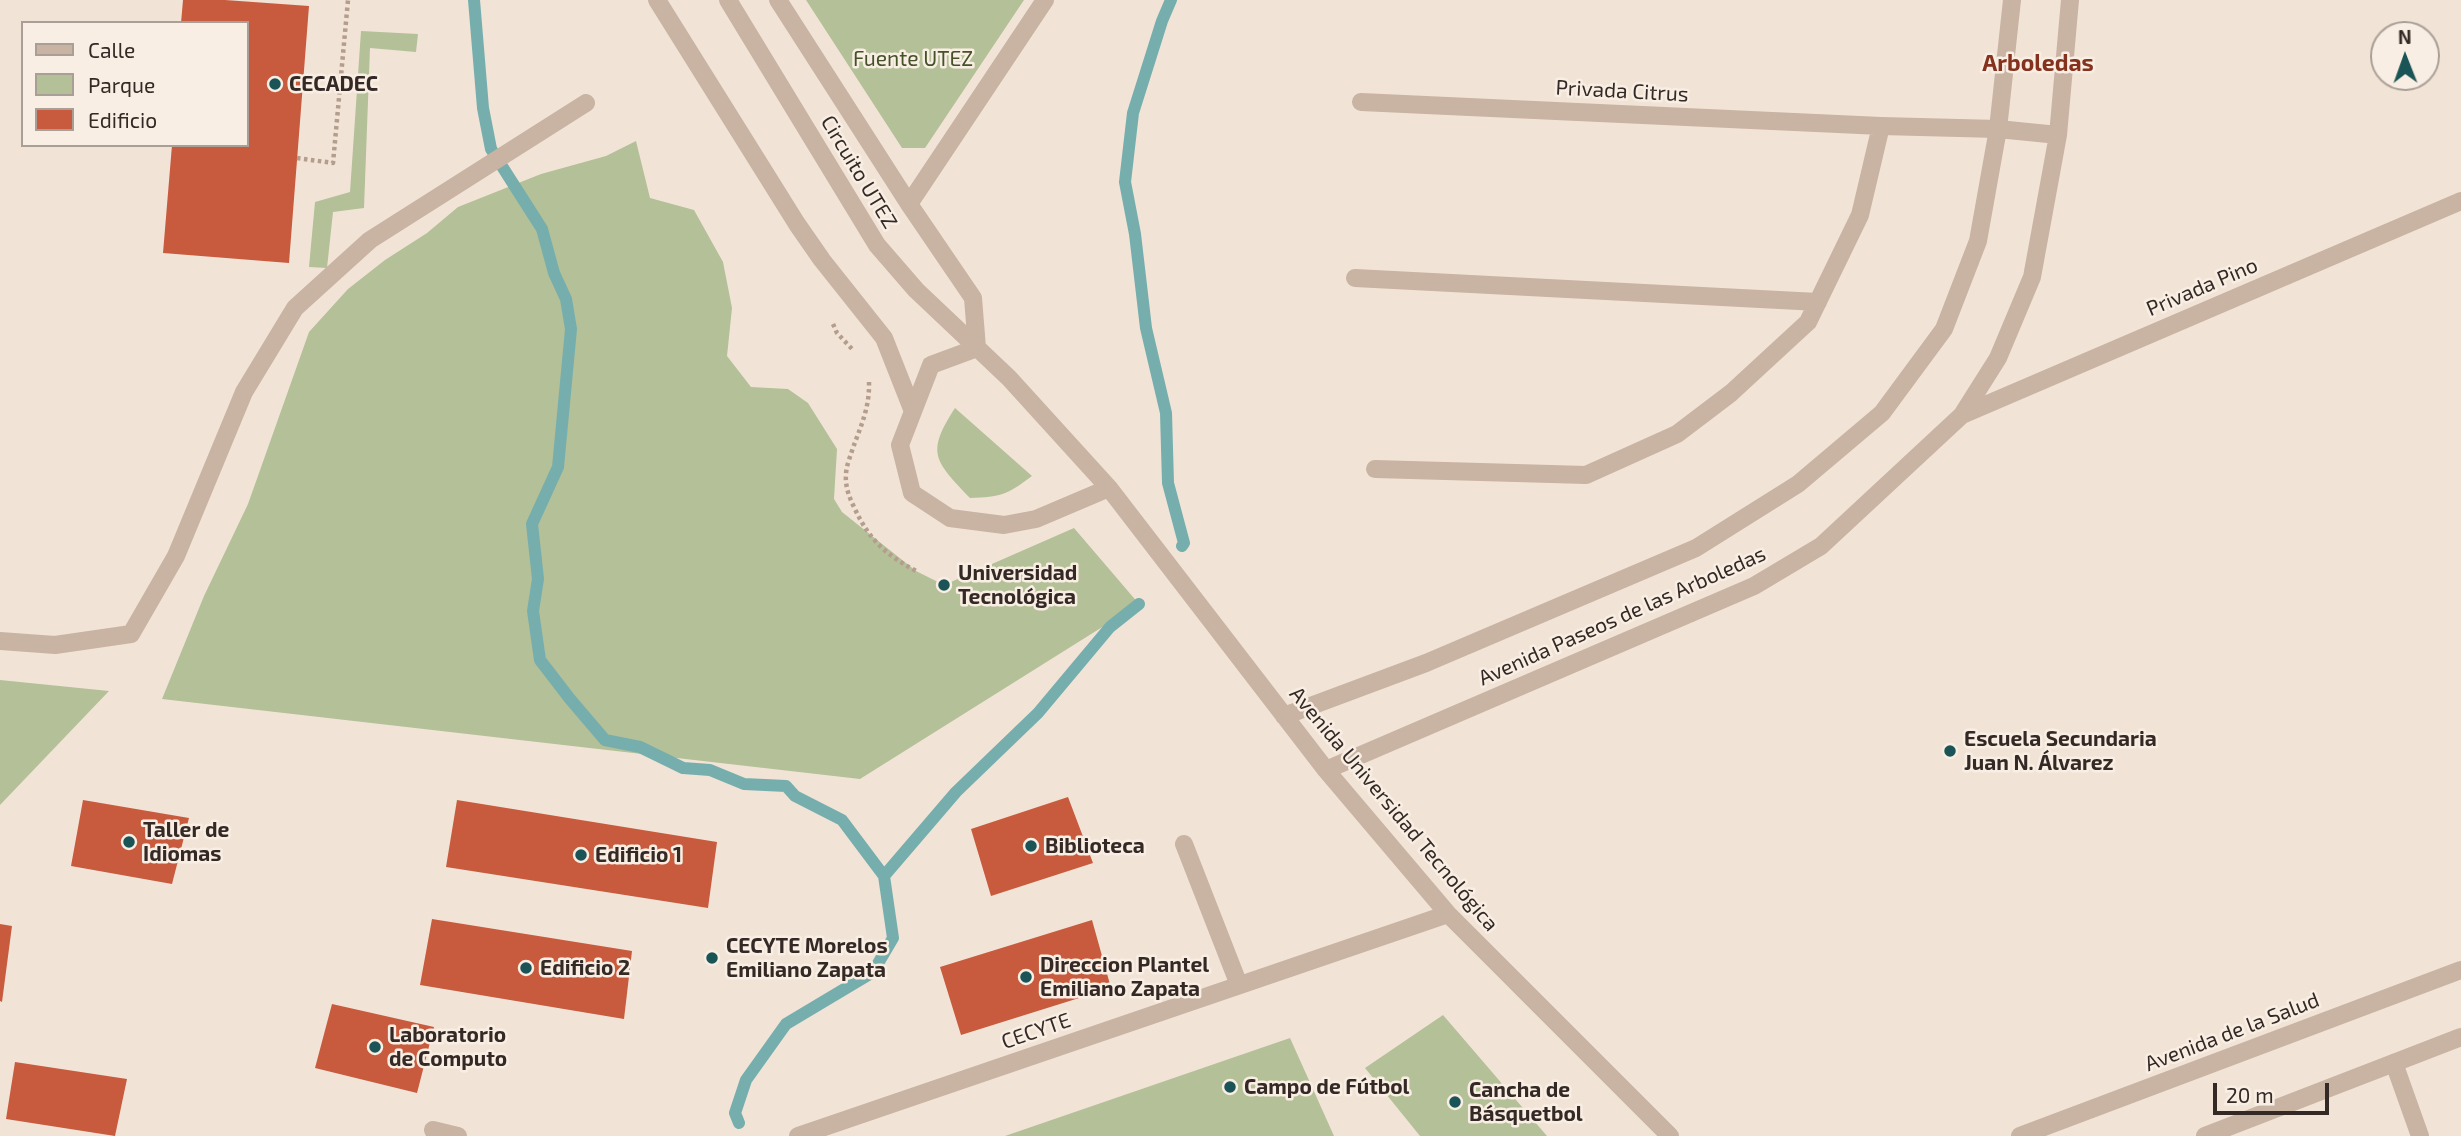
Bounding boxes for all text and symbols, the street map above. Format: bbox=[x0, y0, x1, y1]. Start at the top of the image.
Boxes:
legend bbox=[21, 21, 248, 147]
north arrow bbox=[2370, 21, 2440, 91]
text: N bbox=[2398, 25, 2412, 48]
text: Calle bbox=[88, 37, 135, 62]
park label: Fuente UTEZ bbox=[853, 46, 973, 72]
district label: Arboledas bbox=[1982, 49, 2094, 77]
place label: CECADEC bbox=[289, 71, 378, 97]
text: Parque bbox=[88, 72, 155, 97]
street label: Privada Citrus bbox=[1555, 75, 1689, 107]
marker: CECADEC bbox=[267, 76, 283, 92]
text: Edificio bbox=[88, 107, 157, 132]
street label: Circuito UTEZ bbox=[815, 111, 903, 233]
street label: Privada Pino bbox=[2143, 252, 2261, 322]
street label: Avenida Paseos de las Arboledas bbox=[1474, 541, 1770, 691]
place label: Universidad Tecnológica bbox=[958, 560, 1077, 610]
marker: Universidad Tecnológica bbox=[936, 577, 952, 593]
street label: Avenida Universidad Tecnológica bbox=[1284, 682, 1504, 936]
place label: Escuela Secundaria Juan N. Álvarez bbox=[1964, 726, 2157, 776]
marker: Escuela Secundaria Juan N. Álvarez bbox=[1942, 743, 1958, 759]
place label: Taller de Idiomas bbox=[143, 817, 229, 867]
place label: Biblioteca bbox=[1045, 833, 1145, 859]
marker: Taller de Idiomas bbox=[121, 834, 137, 850]
marker: Biblioteca bbox=[1023, 838, 1039, 854]
place label: Edificio 1 bbox=[595, 842, 682, 868]
marker: Edificio 1 bbox=[573, 847, 589, 863]
place label: CECYTE Morelos Emiliano Zapata bbox=[726, 933, 888, 983]
marker: CECYTE Morelos Emiliano Zapata bbox=[704, 950, 720, 966]
place label: Direccion Plantel Emiliano Zapata bbox=[1040, 952, 1209, 1002]
place label: Edificio 2 bbox=[540, 955, 630, 981]
marker: Edificio 2 bbox=[518, 960, 534, 976]
marker: Direccion Plantel Emiliano Zapata bbox=[1018, 969, 1034, 985]
street label: Avenida de la Salud bbox=[2141, 987, 2323, 1077]
street label: CECYTE bbox=[998, 1007, 1074, 1055]
place label: Laboratorio de Computo bbox=[389, 1022, 507, 1072]
marker: Laboratorio de Computo bbox=[367, 1039, 383, 1055]
scale bar bbox=[2216, 1070, 2332, 1114]
place label: Campo de Fútbol bbox=[1244, 1074, 1410, 1100]
place label: Cancha de Básquetbol bbox=[1469, 1077, 1583, 1127]
marker: Campo de Fútbol bbox=[1222, 1079, 1238, 1095]
text: 20 m bbox=[2226, 1082, 2274, 1107]
marker: Cancha de Básquetbol bbox=[1447, 1094, 1463, 1110]

